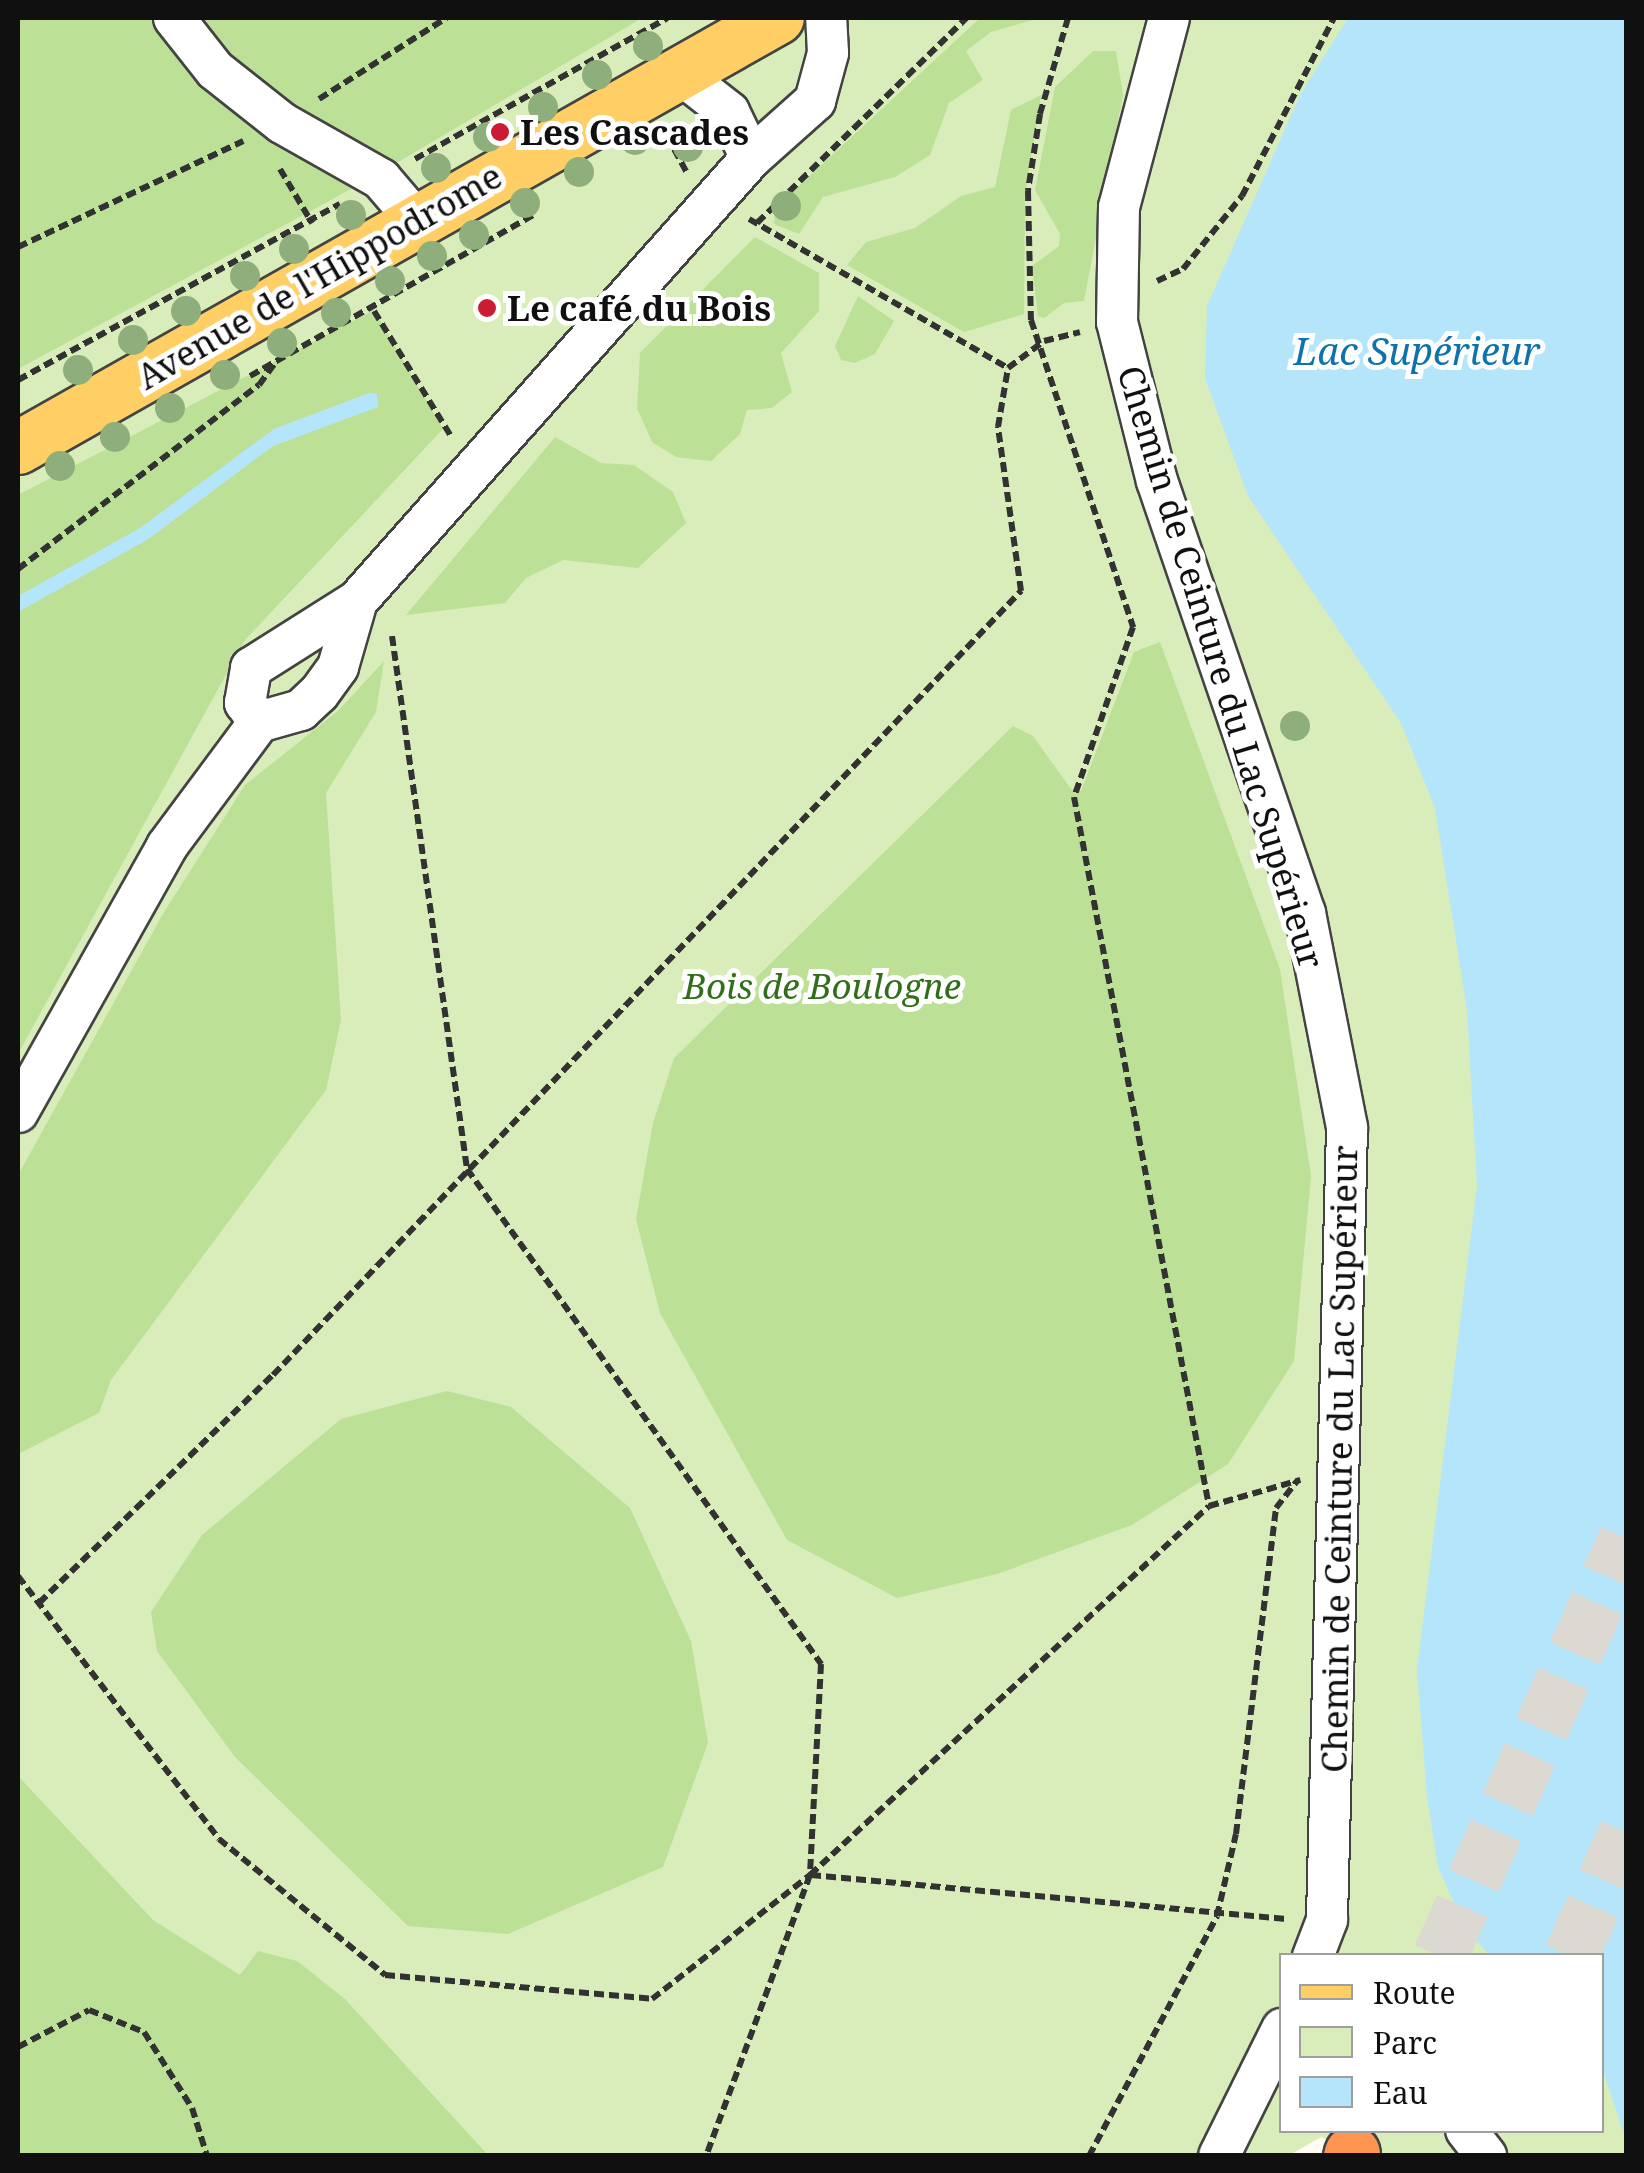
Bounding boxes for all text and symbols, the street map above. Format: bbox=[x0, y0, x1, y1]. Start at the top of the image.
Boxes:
place label: Les Cascades bbox=[520, 111, 749, 153]
marker: Les Cascades bbox=[489, 121, 511, 143]
street label: Avenue de l'Hippodrome bbox=[129, 154, 509, 398]
place label: Le café du Bois bbox=[507, 287, 771, 329]
marker: Le café du Bois bbox=[476, 297, 498, 319]
water label: Lac Supérieur bbox=[1294, 328, 1540, 374]
street label: Chemin de Ceinture du Lac Supérieur bbox=[1109, 361, 1333, 973]
park label: Bois de Boulogne bbox=[683, 965, 961, 1007]
street label: Chemin de Ceinture du Lac Supérieur bbox=[1313, 1145, 1365, 1773]
legend bbox=[1279, 1953, 1604, 2133]
text: Route bbox=[1373, 1972, 1456, 2013]
text: Parc bbox=[1373, 2022, 1437, 2063]
text: Eau bbox=[1373, 2072, 1428, 2113]

